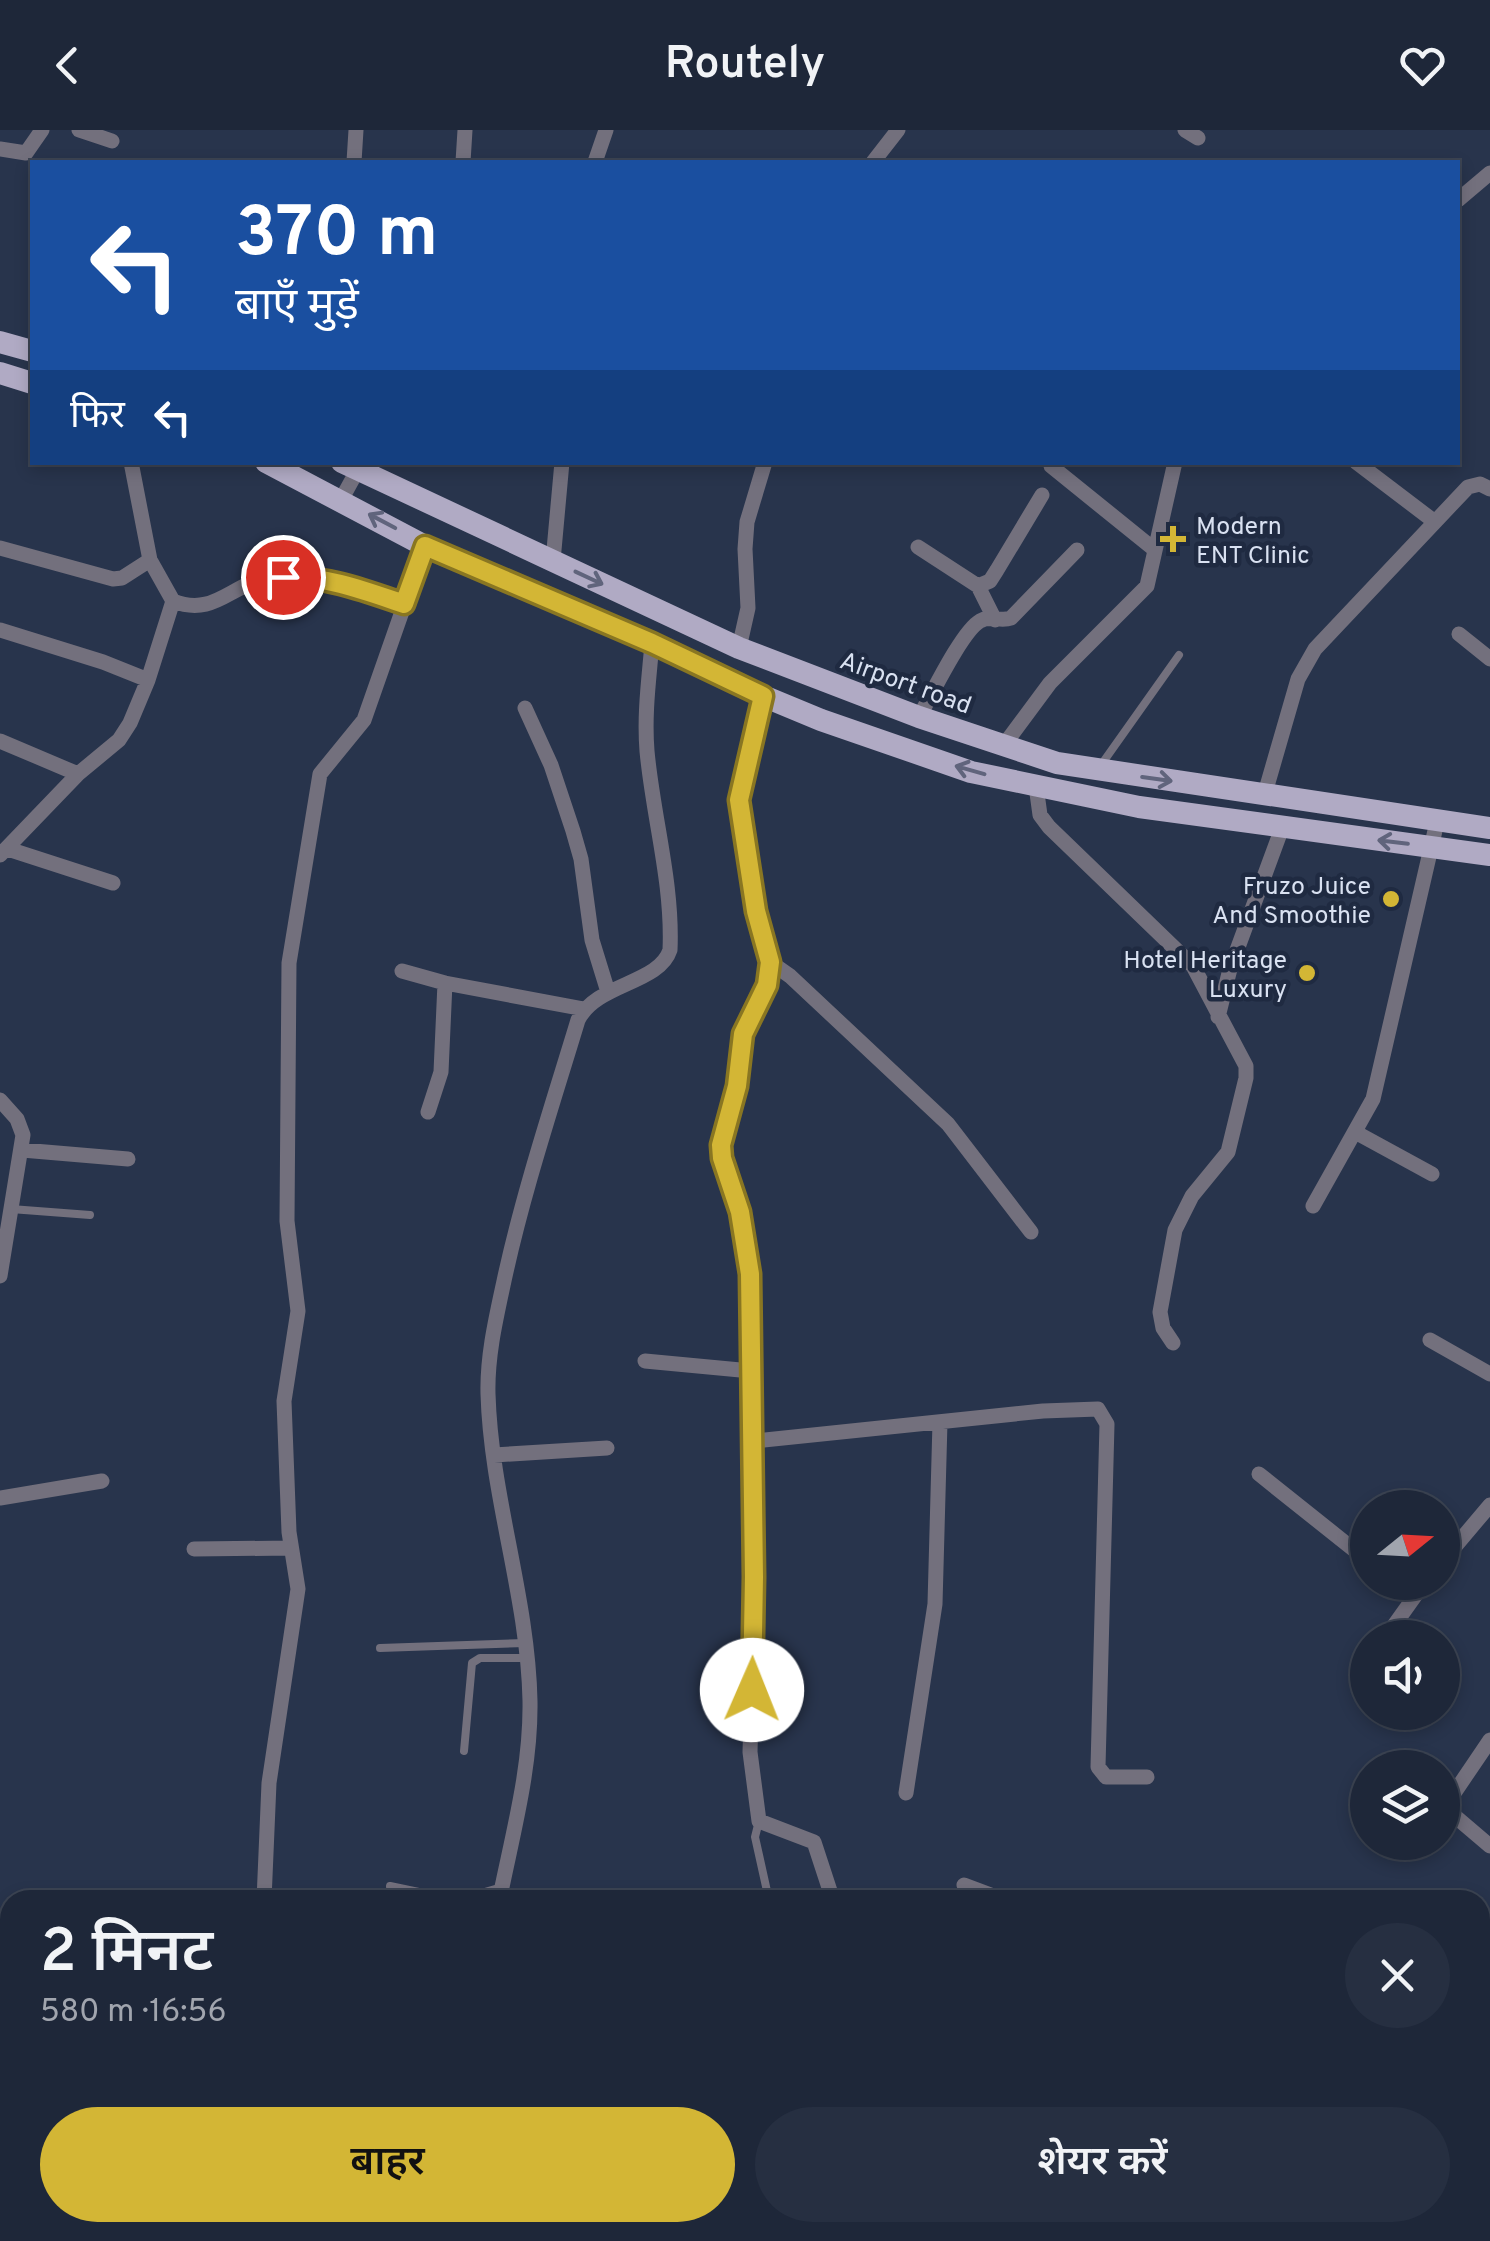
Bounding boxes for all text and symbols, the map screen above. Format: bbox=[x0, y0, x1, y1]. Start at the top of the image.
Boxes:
text: Routely bbox=[665, 37, 825, 94]
icon: back bbox=[40, 38, 95, 93]
icon: heart bbox=[1395, 38, 1450, 93]
text: 370 m bbox=[235, 192, 438, 281]
icon: left bbox=[70, 200, 200, 330]
text: बाएँ मुड़ें bbox=[235, 279, 359, 336]
icon: left bbox=[145, 390, 200, 445]
text: फिर bbox=[70, 393, 125, 442]
one-way arrow bbox=[367, 510, 397, 530]
place label: Modern ENT Clinic bbox=[1196, 512, 1310, 573]
marker: Modern ENT Clinic bbox=[1160, 526, 1186, 552]
pin bbox=[241, 535, 326, 620]
icon: arrive bbox=[256, 550, 311, 605]
one-way arrow bbox=[573, 569, 603, 588]
street label: Airport road bbox=[835, 646, 975, 723]
one-way arrow bbox=[955, 760, 986, 778]
one-way arrow bbox=[1140, 770, 1173, 788]
one-way arrow bbox=[1378, 832, 1410, 851]
place label: Fruzo Juice And Smoothie bbox=[1212, 872, 1371, 933]
marker: Fruzo Juice And Smoothie bbox=[1380, 888, 1402, 910]
place label: Hotel Heritage Luxury bbox=[1123, 946, 1287, 1007]
marker: Hotel Heritage Luxury bbox=[1296, 962, 1318, 984]
north arrow bbox=[1350, 1490, 1460, 1600]
map controls bbox=[1350, 1490, 1460, 1860]
button: sound bbox=[1350, 1620, 1460, 1730]
position arrow bbox=[700, 1638, 804, 1742]
button: layers bbox=[1350, 1750, 1460, 1860]
text: 2 मिनट bbox=[40, 1917, 213, 1993]
button: close bbox=[1345, 1923, 1450, 2028]
text: 580 m · 16:56 bbox=[40, 1993, 227, 2033]
button: बाहर bbox=[40, 2107, 735, 2222]
button: शेयर करें bbox=[755, 2107, 1450, 2222]

